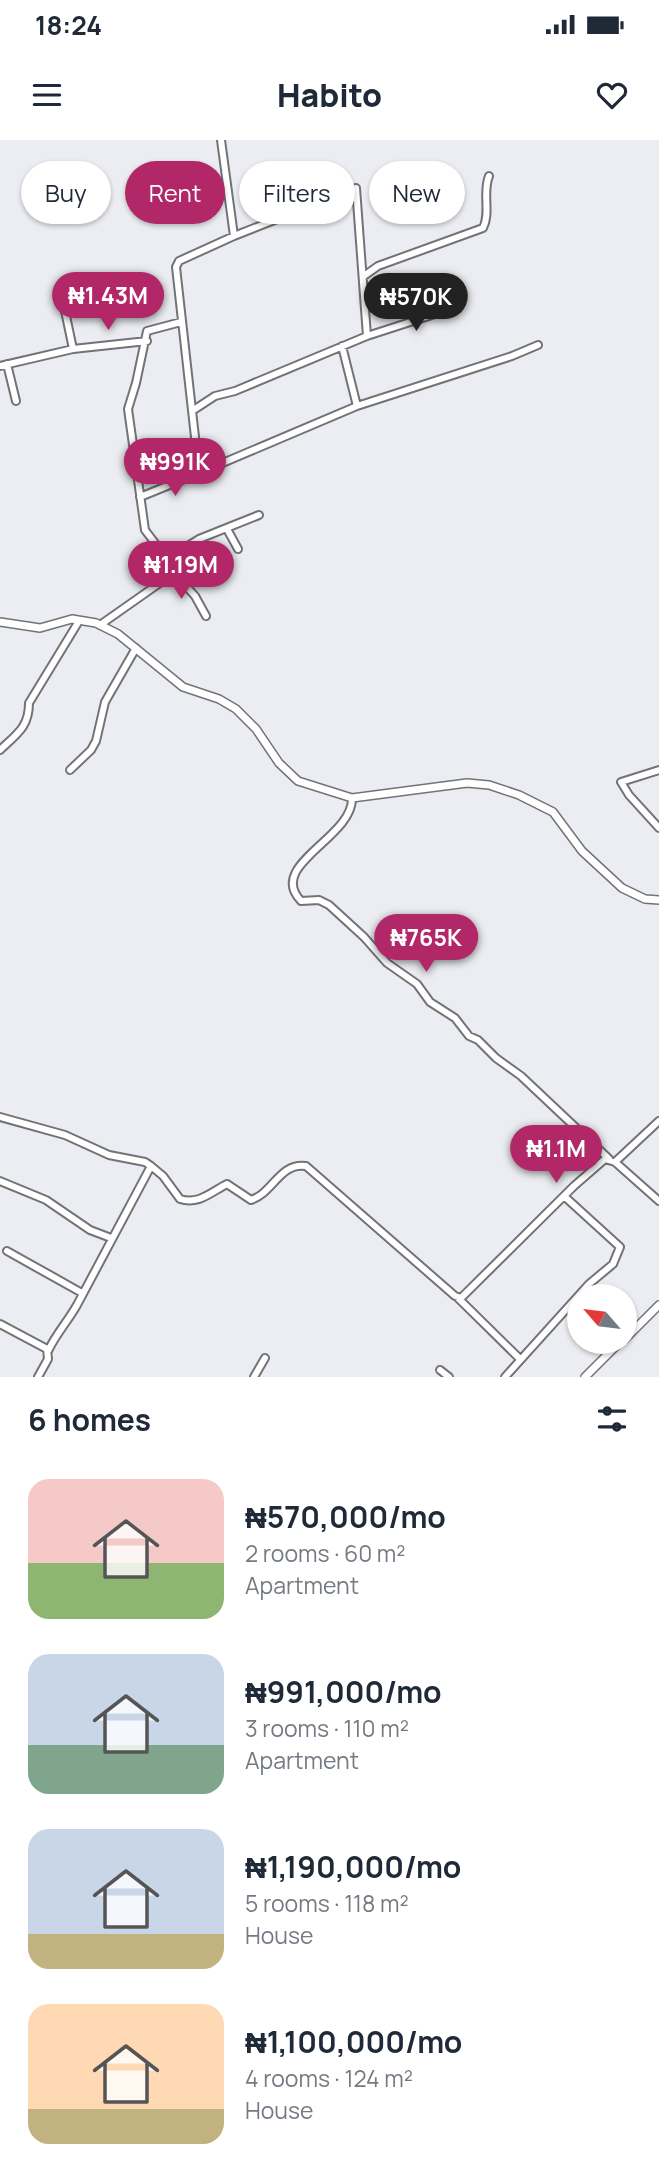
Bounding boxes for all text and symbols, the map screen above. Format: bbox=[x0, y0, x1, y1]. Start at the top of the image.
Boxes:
text: 18:24 bbox=[35, 7, 102, 43]
text: Habito bbox=[277, 73, 382, 117]
icon: menu bbox=[28, 76, 66, 114]
icon: heart bbox=[593, 76, 631, 114]
chip: Buy bbox=[21, 161, 111, 224]
chip: Rent bbox=[125, 161, 225, 224]
chip: Filters bbox=[239, 161, 355, 224]
chip: New bbox=[369, 161, 465, 224]
pin: ₦1.43M bbox=[51, 272, 165, 332]
pin: ₦570K bbox=[367, 274, 465, 333]
text: ₦1.43M bbox=[68, 279, 148, 311]
text: ₦570K bbox=[380, 280, 452, 312]
pin: ₦991K bbox=[126, 438, 224, 498]
text: ₦991K bbox=[140, 445, 210, 477]
pin: ₦1.19M bbox=[124, 542, 238, 601]
text: ₦1.19M bbox=[144, 548, 218, 580]
pin: ₦765K bbox=[377, 914, 475, 974]
text: ₦765K bbox=[390, 921, 462, 953]
pin: ₦1.1M bbox=[507, 1126, 605, 1185]
text: ₦1.1M bbox=[526, 1132, 586, 1164]
north arrow bbox=[567, 1284, 637, 1354]
map controls bbox=[567, 1284, 637, 1354]
text: 6 homes bbox=[28, 1399, 151, 1440]
icon: filters bbox=[593, 1400, 631, 1438]
text: ₦570,000/mo bbox=[245, 1496, 446, 1537]
icon: home bbox=[84, 1507, 168, 1591]
text: 2 rooms · 60 m² bbox=[245, 1537, 406, 1569]
text: Apartment bbox=[245, 1569, 359, 1601]
text: ₦991,000/mo bbox=[245, 1671, 442, 1712]
icon: home bbox=[84, 1682, 168, 1766]
text: 3 rooms · 110 m² bbox=[245, 1712, 409, 1744]
text: Apartment bbox=[245, 1744, 359, 1776]
text: ₦1,190,000/mo bbox=[245, 1846, 461, 1887]
icon: home bbox=[84, 1857, 168, 1941]
text: 5 rooms · 118 m² bbox=[245, 1887, 409, 1919]
text: House bbox=[245, 1919, 314, 1951]
text: ₦1,100,000/mo bbox=[245, 2021, 462, 2062]
icon: home bbox=[84, 2032, 168, 2116]
text: 4 rooms · 124 m² bbox=[245, 2062, 413, 2094]
text: House bbox=[245, 2094, 314, 2126]

